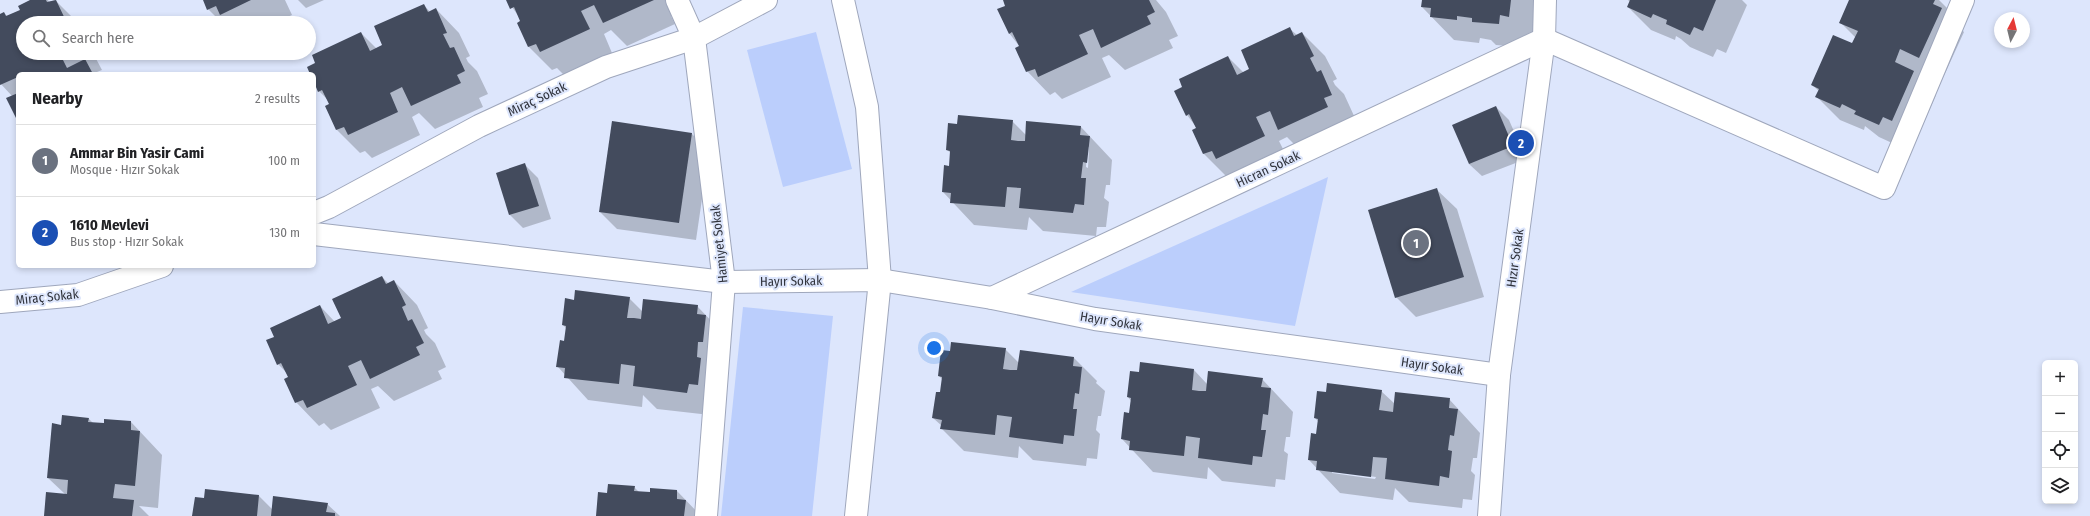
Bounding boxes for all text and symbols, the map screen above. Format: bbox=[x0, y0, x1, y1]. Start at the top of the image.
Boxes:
north arrow bbox=[1994, 12, 2030, 48]
search box bbox=[16, 16, 316, 60]
icon: search bbox=[30, 27, 52, 49]
text: Search here bbox=[62, 29, 134, 47]
street label: Miraç Sokak bbox=[505, 78, 570, 119]
text: Nearby bbox=[32, 88, 83, 109]
text: 2 results bbox=[255, 91, 300, 106]
pin: 2 bbox=[1508, 128, 1534, 158]
text: Ammar Bin Yasir Cami bbox=[70, 144, 204, 162]
street label: Hicran Sokak bbox=[1234, 147, 1303, 190]
text: 1 bbox=[42, 153, 48, 168]
text: 100 m bbox=[268, 153, 300, 168]
text: Mosque · Hızır Sokak bbox=[70, 162, 179, 177]
street label: Hamiyet Sokak bbox=[707, 203, 731, 284]
text: 1610 Mevlevi bbox=[70, 216, 149, 234]
text: 2 bbox=[42, 225, 48, 240]
text: 130 m bbox=[269, 225, 300, 240]
street label: Hızır Sokak bbox=[1503, 227, 1527, 288]
pin: 1 bbox=[1403, 228, 1429, 258]
text: Bus stop · Hızır Sokak bbox=[70, 234, 183, 249]
street label: Hayır Sokak bbox=[760, 273, 823, 289]
street label: Miraç Sokak bbox=[15, 286, 80, 308]
street label: Hayır Sokak bbox=[1079, 309, 1144, 333]
your location bbox=[924, 338, 944, 358]
street label: Hayır Sokak bbox=[1400, 354, 1465, 378]
map controls bbox=[2042, 360, 2078, 504]
button: + bbox=[2042, 360, 2078, 396]
button: − bbox=[2042, 396, 2078, 432]
button: locate bbox=[2042, 432, 2078, 468]
button: layers bbox=[2042, 468, 2078, 504]

